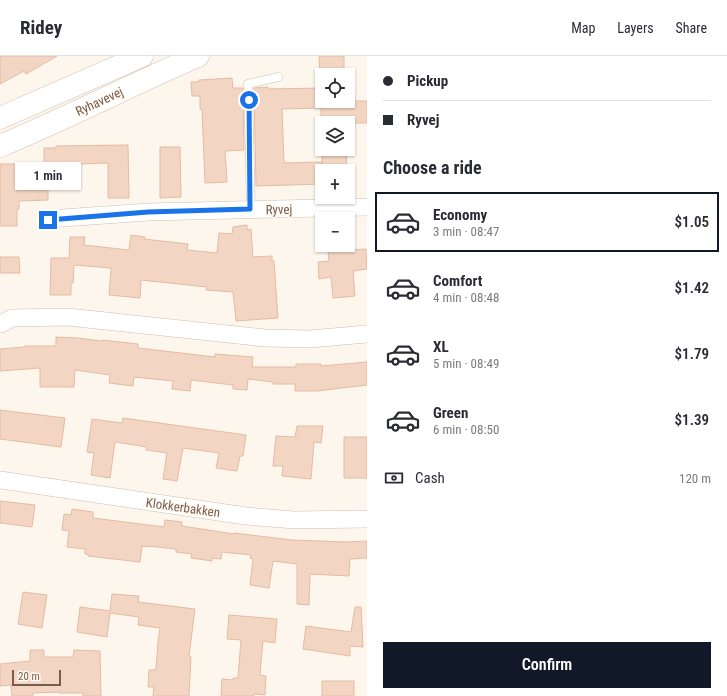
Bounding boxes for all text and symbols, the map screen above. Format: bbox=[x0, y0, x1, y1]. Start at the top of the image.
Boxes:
text: Ridey bbox=[20, 16, 62, 39]
text: Map bbox=[571, 20, 595, 36]
text: Layers bbox=[617, 20, 654, 36]
text: Share bbox=[676, 20, 707, 36]
map controls bbox=[315, 68, 355, 252]
button: locate bbox=[315, 68, 355, 108]
text: Pickup bbox=[407, 72, 448, 90]
street label: Ryhavevej bbox=[73, 84, 125, 119]
route start bbox=[240, 91, 258, 109]
text: Ryvej bbox=[407, 111, 439, 129]
button: layers bbox=[315, 116, 355, 156]
text: Choose a ride bbox=[383, 157, 482, 178]
callout: 1 min bbox=[15, 162, 81, 190]
button: + bbox=[315, 164, 355, 204]
text: 1 min bbox=[34, 168, 62, 183]
street label: Ryvej bbox=[265, 202, 293, 217]
icon: car bbox=[385, 204, 421, 240]
text: Economy bbox=[433, 206, 487, 224]
route end bbox=[39, 211, 57, 229]
button: − bbox=[315, 212, 355, 252]
text: $1.05 bbox=[675, 213, 709, 231]
text: 3 min · 08:47 bbox=[433, 224, 499, 239]
icon: car bbox=[385, 270, 421, 306]
text: Comfort bbox=[433, 272, 482, 290]
text: $1.42 bbox=[675, 279, 709, 297]
text: 4 min · 08:48 bbox=[433, 290, 499, 305]
icon: car bbox=[385, 336, 421, 372]
text: XL bbox=[433, 338, 449, 356]
text: $1.79 bbox=[675, 345, 709, 363]
text: 5 min · 08:49 bbox=[433, 356, 499, 371]
icon: car bbox=[385, 402, 421, 438]
text: Green bbox=[433, 404, 468, 422]
text: $1.39 bbox=[675, 411, 709, 429]
text: 6 min · 08:50 bbox=[433, 422, 499, 437]
icon: cash bbox=[383, 467, 405, 489]
text: Cash bbox=[415, 469, 445, 487]
text: 120 m bbox=[679, 471, 711, 486]
street label: Klokkerbakken bbox=[145, 495, 221, 520]
button: Confirm bbox=[383, 642, 711, 688]
scale bar bbox=[12, 668, 61, 687]
text: 20 m bbox=[18, 670, 40, 683]

